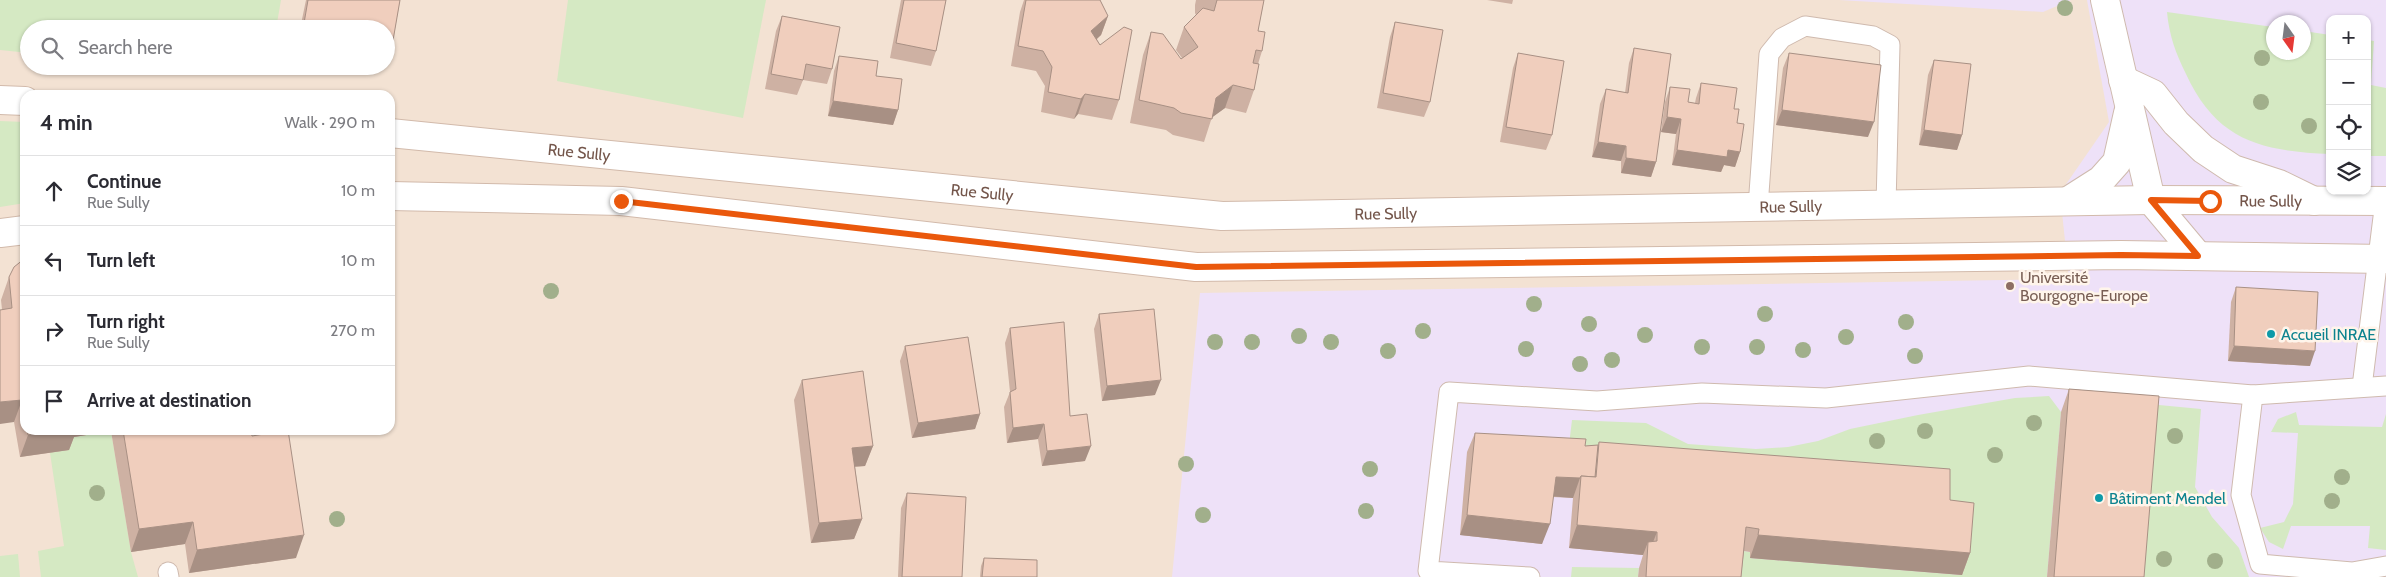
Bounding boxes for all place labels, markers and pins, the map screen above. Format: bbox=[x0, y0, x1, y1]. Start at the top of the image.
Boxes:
place label: Université Bourgogne-Europe bbox=[2020, 268, 2148, 305]
marker: Université Bourgogne-Europe bbox=[2004, 280, 2016, 292]
place label: Accueil INRAE bbox=[2281, 325, 2376, 344]
marker: Accueil INRAE bbox=[2265, 328, 2277, 340]
place label: Bâtiment Mendel bbox=[2109, 489, 2226, 508]
marker: Bâtiment Mendel bbox=[2093, 492, 2105, 504]

